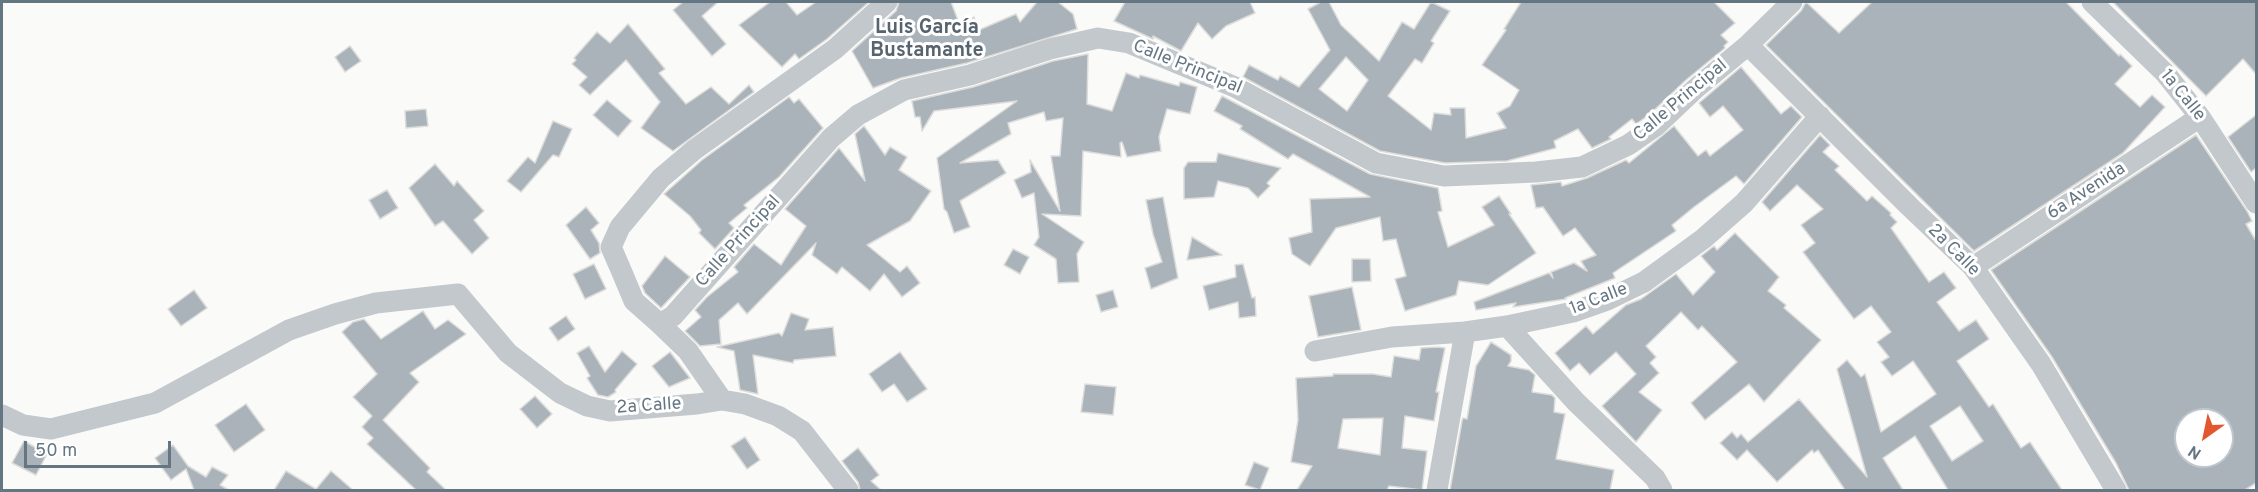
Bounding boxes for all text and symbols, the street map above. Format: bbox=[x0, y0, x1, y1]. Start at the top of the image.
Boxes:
district label: Luis García Bustamante bbox=[870, 17, 984, 64]
street label: Calle Principal bbox=[1129, 36, 1245, 100]
street label: Calle Principal bbox=[1630, 55, 1732, 147]
street label: 1a Calle bbox=[2155, 66, 2209, 126]
street label: 6a Avenida bbox=[2044, 159, 2130, 225]
street label: Calle Principal bbox=[692, 192, 786, 292]
street label: 2a Calle bbox=[1922, 220, 1984, 282]
street label: 1a Calle bbox=[1567, 279, 1631, 321]
street label: 2a Calle bbox=[616, 394, 682, 420]
north arrow bbox=[2174, 408, 2234, 468]
scale bar bbox=[27, 429, 174, 467]
text: 50 m bbox=[35, 440, 77, 463]
text: N bbox=[2185, 440, 2206, 463]

